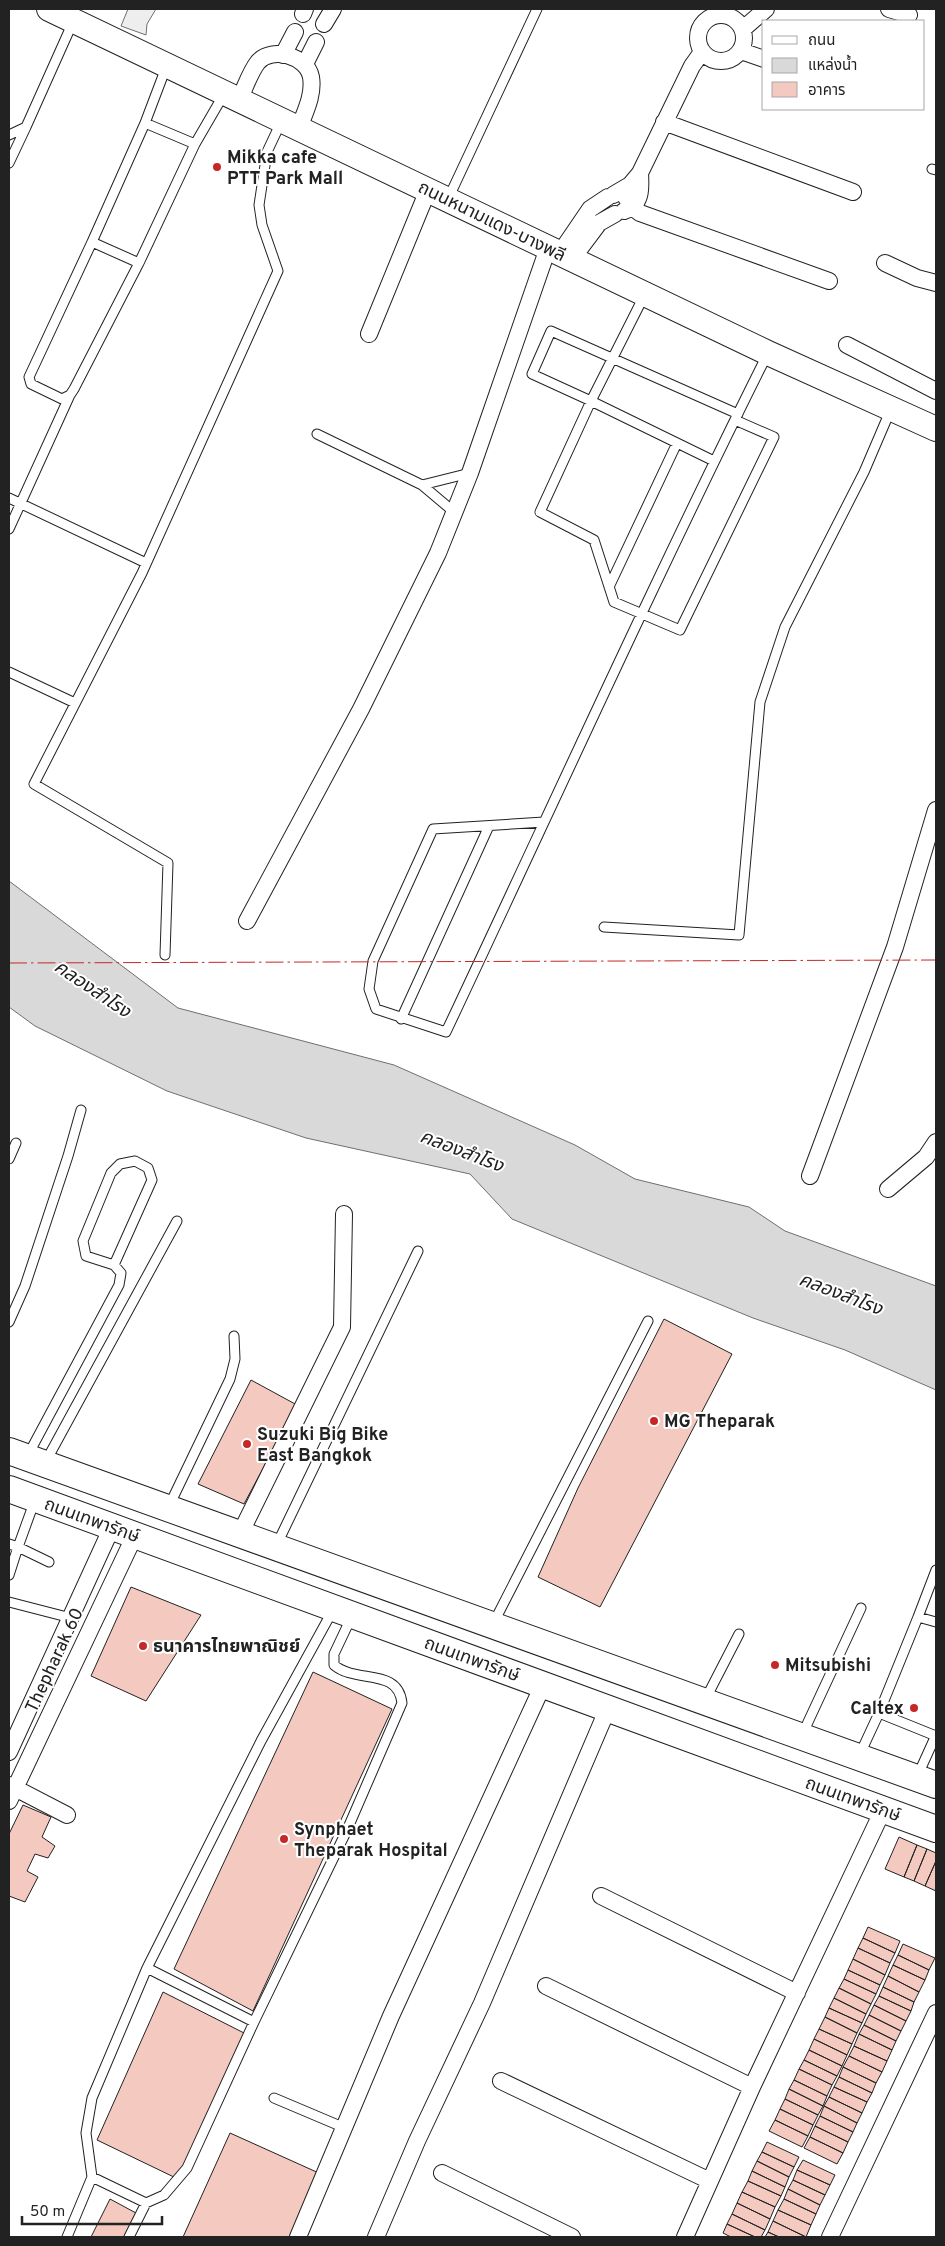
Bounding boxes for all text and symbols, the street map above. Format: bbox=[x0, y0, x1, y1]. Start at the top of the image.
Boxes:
legend bbox=[762, 20, 925, 110]
text: ถนน bbox=[808, 32, 835, 51]
text: แหล่งน้ำ bbox=[808, 54, 857, 76]
text: อาคาร bbox=[808, 82, 845, 101]
place label: Mikka cafe PTT Park Mall bbox=[227, 147, 343, 191]
marker: Mikka cafe PTT Park Mall bbox=[211, 161, 223, 173]
street label: ถนนหนามแดง-บางพลี bbox=[414, 177, 569, 268]
water label: คลองสำโรง bbox=[49, 955, 135, 1024]
water label: คลองสำโรง bbox=[416, 1125, 507, 1179]
water label: คลองสำโรง bbox=[795, 1268, 886, 1322]
place label: MG Theparak bbox=[664, 1411, 775, 1434]
marker: MG Theparak bbox=[648, 1415, 660, 1427]
place label: Suzuki Big Bike East Bangkok bbox=[257, 1424, 388, 1468]
marker: Suzuki Big Bike East Bangkok bbox=[241, 1438, 253, 1450]
street label: ถนนเทพารักษ์ bbox=[41, 1493, 142, 1549]
street label: Thepharak 60 bbox=[21, 1605, 90, 1717]
street label: ถนนเทพารักษ์ bbox=[421, 1632, 522, 1688]
place label: ธนาคารไทยพาณิชย์ bbox=[153, 1636, 300, 1659]
marker: ธนาคารไทยพาณิชย์ bbox=[137, 1640, 149, 1652]
place label: Mitsubishi bbox=[785, 1655, 871, 1678]
marker: Mitsubishi bbox=[769, 1659, 781, 1671]
place label: Caltex bbox=[850, 1698, 904, 1721]
marker: Caltex bbox=[908, 1702, 920, 1714]
street label: ถนนเทพารักษ์ bbox=[802, 1772, 903, 1828]
place label: Synphaet Theparak Hospital bbox=[294, 1819, 448, 1863]
marker: Synphaet Theparak Hospital bbox=[278, 1833, 290, 1845]
scale bar bbox=[22, 2194, 162, 2226]
text: 50 m bbox=[30, 2203, 65, 2222]

